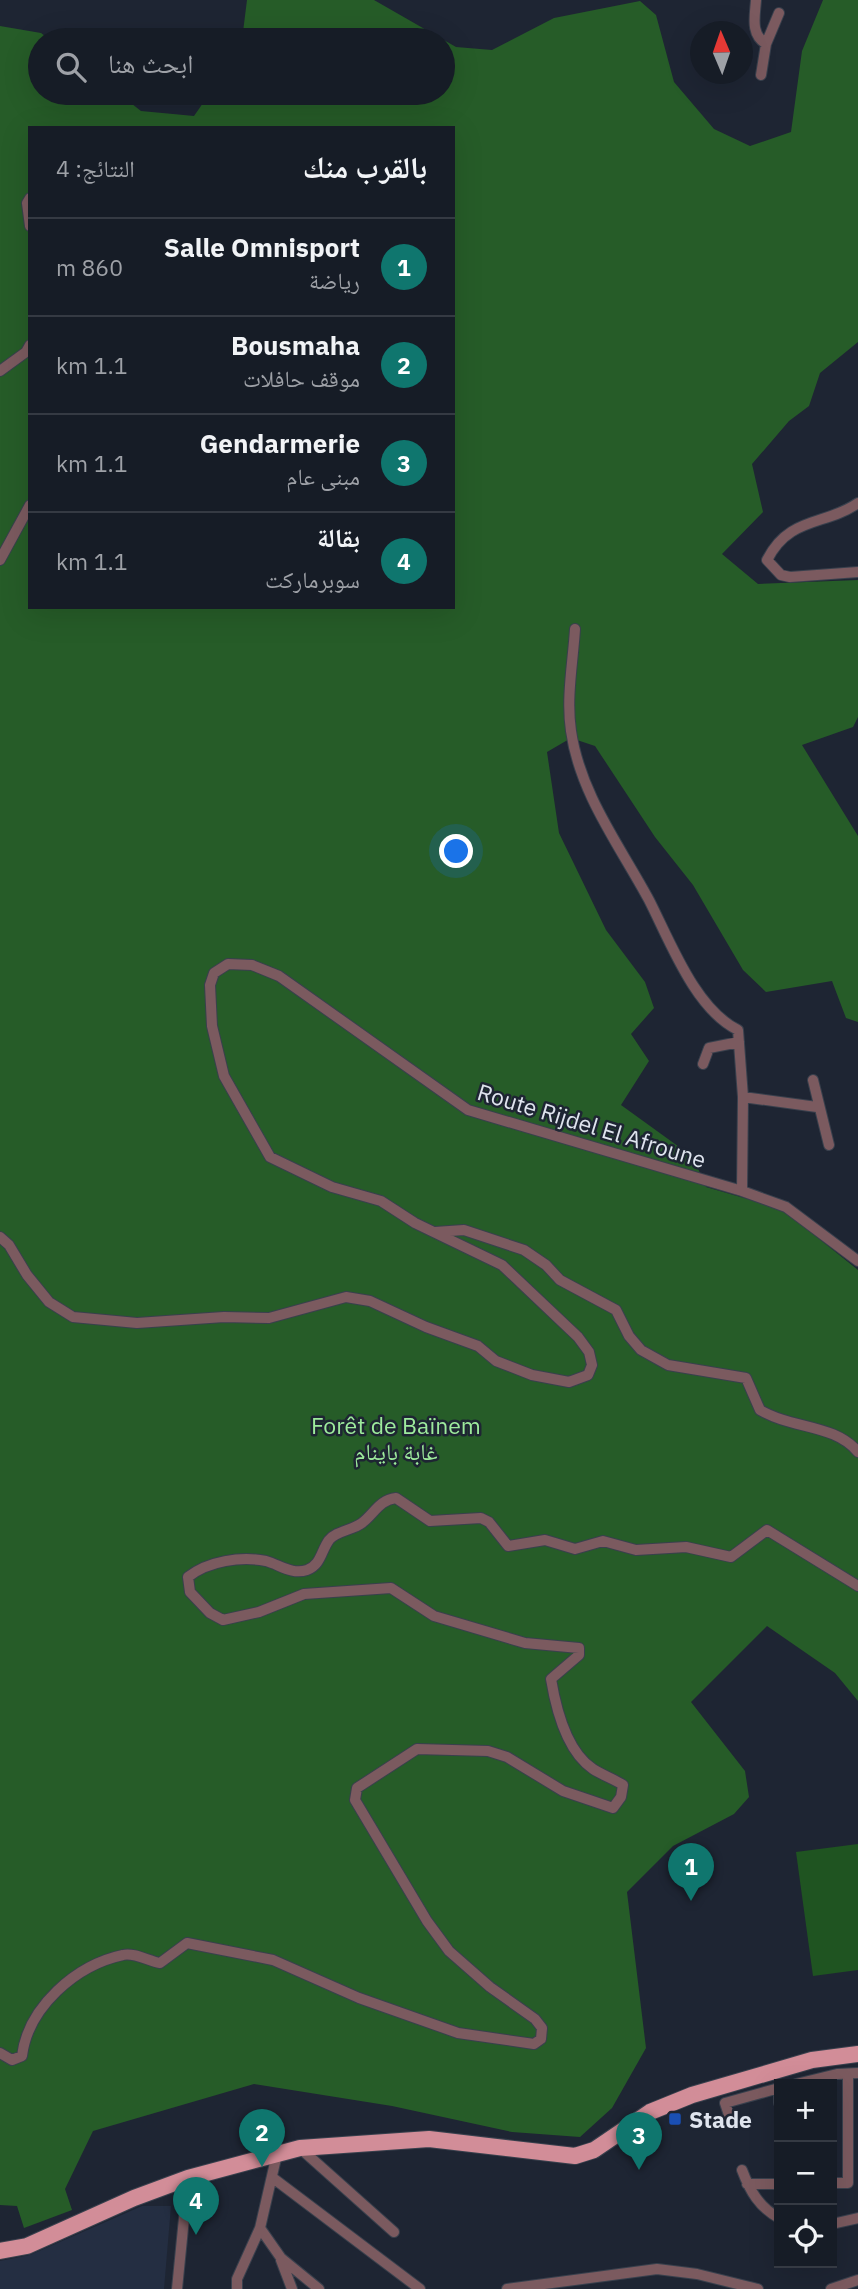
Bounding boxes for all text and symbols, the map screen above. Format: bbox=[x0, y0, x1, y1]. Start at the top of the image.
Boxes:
north arrow bbox=[690, 21, 753, 84]
search box bbox=[28, 28, 455, 105]
text: ابحث هنا bbox=[108, 46, 193, 80]
icon: search bbox=[52, 48, 90, 86]
text: بالقرب منك bbox=[303, 147, 427, 186]
text: النتائج: 4 bbox=[56, 153, 135, 183]
text: Salle Omnisport bbox=[164, 230, 360, 264]
text: 860 m bbox=[56, 252, 123, 282]
text: 1 bbox=[397, 252, 411, 282]
text: رياضة bbox=[309, 265, 360, 295]
text: Bousmaha bbox=[231, 328, 360, 362]
text: 1.1 km bbox=[56, 350, 128, 380]
text: 2 bbox=[397, 350, 411, 380]
text: موقف حافلات bbox=[243, 363, 360, 393]
text: Gendarmerie bbox=[200, 426, 360, 460]
text: 1.1 km bbox=[56, 448, 128, 478]
text: 3 bbox=[397, 448, 411, 478]
text: مبنى عام bbox=[286, 461, 360, 491]
text: بقالة bbox=[317, 520, 360, 554]
text: 1.1 km bbox=[56, 546, 128, 576]
text: 4 bbox=[397, 546, 411, 576]
text: سوبرماركت bbox=[265, 564, 360, 594]
your location bbox=[439, 834, 473, 868]
street label: Route Rijdel El Afroune bbox=[474, 1076, 710, 1174]
park label: Forêt de Baïnem غابة باينام bbox=[311, 1410, 481, 1468]
pin: 1 bbox=[668, 1843, 714, 1901]
map controls bbox=[774, 2079, 837, 2268]
button: + bbox=[774, 2079, 837, 2142]
place label: Stade bbox=[689, 2104, 752, 2134]
pin: 2 bbox=[239, 2109, 285, 2167]
marker: Stade bbox=[667, 2111, 683, 2127]
pin: 3 bbox=[616, 2112, 662, 2170]
button: − bbox=[774, 2142, 837, 2205]
pin: 4 bbox=[173, 2177, 219, 2235]
button: locate bbox=[774, 2205, 837, 2268]

